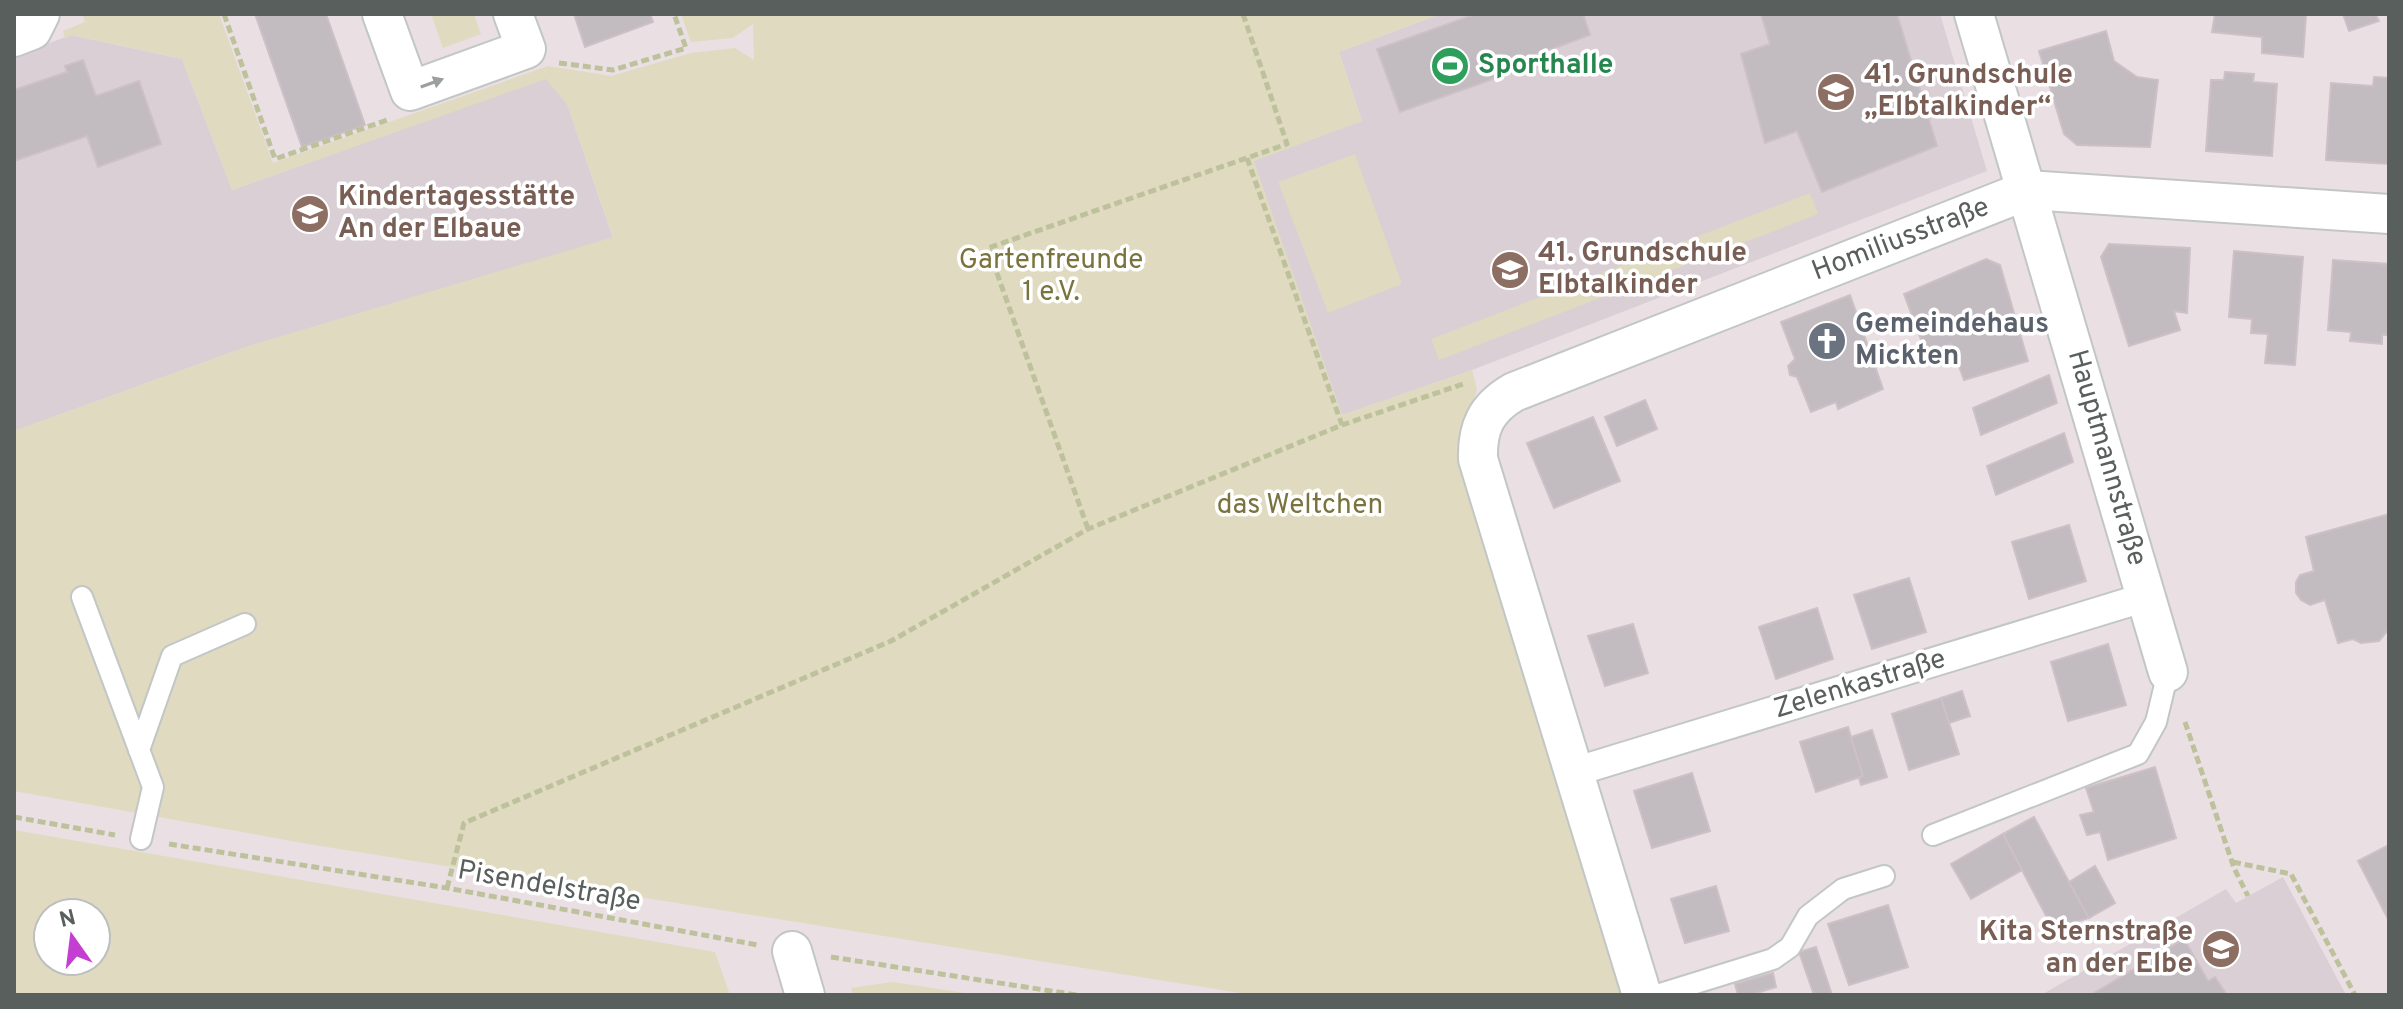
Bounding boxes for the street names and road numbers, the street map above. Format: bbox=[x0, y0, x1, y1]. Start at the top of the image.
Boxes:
street label: Homiliusstraße bbox=[1807, 190, 1995, 290]
street label: Hauptmannstraße bbox=[2058, 346, 2154, 570]
street label: Zelenkastraße bbox=[1770, 642, 1950, 728]
street label: Pisendelstraße bbox=[455, 853, 643, 921]

